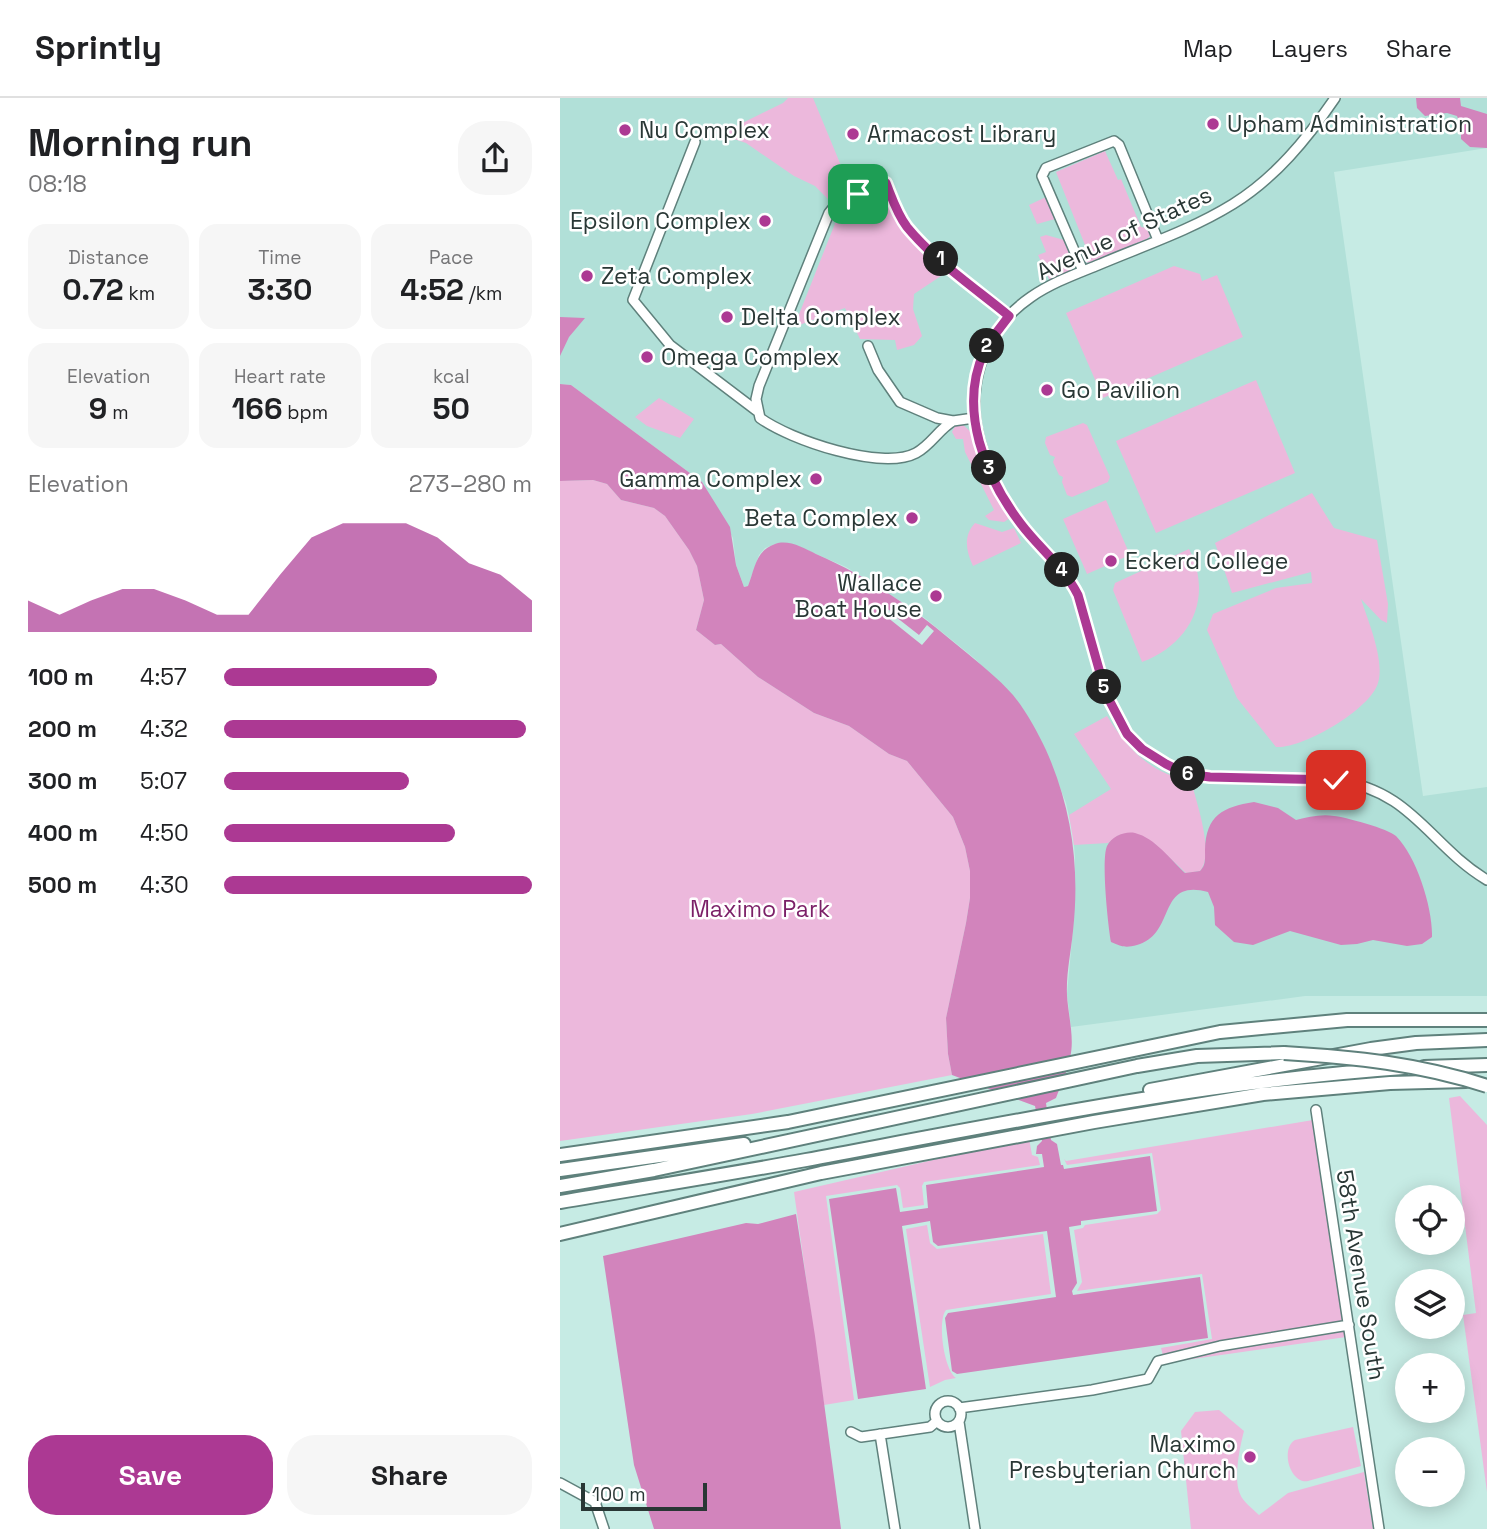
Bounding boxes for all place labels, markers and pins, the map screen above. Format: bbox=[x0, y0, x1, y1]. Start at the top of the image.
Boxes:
place label: Upham Administration bbox=[1227, 109, 1472, 139]
place label: Nu Complex bbox=[639, 115, 770, 145]
marker: Upham Administration bbox=[1205, 116, 1221, 132]
place label: Armacost Library bbox=[867, 119, 1056, 149]
marker: Nu Complex bbox=[617, 122, 633, 138]
marker: Armacost Library bbox=[845, 126, 861, 142]
pin bbox=[828, 164, 888, 224]
place label: Epsilon Complex bbox=[570, 206, 751, 236]
marker: Epsilon Complex bbox=[757, 213, 773, 229]
pin: 1 bbox=[924, 242, 958, 276]
place label: Zeta Complex bbox=[601, 261, 752, 291]
marker: Zeta Complex bbox=[579, 268, 595, 284]
place label: Delta Complex bbox=[741, 302, 901, 332]
marker: Delta Complex bbox=[719, 309, 735, 325]
pin: 2 bbox=[970, 328, 1004, 364]
place label: Omega Complex bbox=[661, 342, 839, 372]
marker: Omega Complex bbox=[639, 349, 655, 365]
place label: Go Pavilion bbox=[1061, 375, 1180, 405]
marker: Go Pavilion bbox=[1039, 382, 1055, 398]
pin: 3 bbox=[972, 450, 1006, 486]
place label: Gamma Complex bbox=[619, 464, 802, 494]
marker: Gamma Complex bbox=[808, 471, 824, 487]
place label: Beta Complex bbox=[744, 503, 898, 533]
marker: Beta Complex bbox=[904, 510, 920, 526]
place label: Eckerd College bbox=[1125, 546, 1288, 576]
pin: 4 bbox=[1044, 552, 1080, 588]
marker: Eckerd College bbox=[1103, 553, 1119, 569]
place label: Wallace Boat House bbox=[794, 568, 922, 624]
marker: Wallace Boat House bbox=[928, 588, 944, 604]
pin: 5 bbox=[1086, 670, 1122, 704]
pin bbox=[1306, 750, 1366, 810]
pin: 6 bbox=[1170, 756, 1206, 792]
place label: Maximo Presbyterian Church bbox=[1009, 1429, 1236, 1485]
marker: Maximo Presbyterian Church bbox=[1242, 1449, 1258, 1465]

